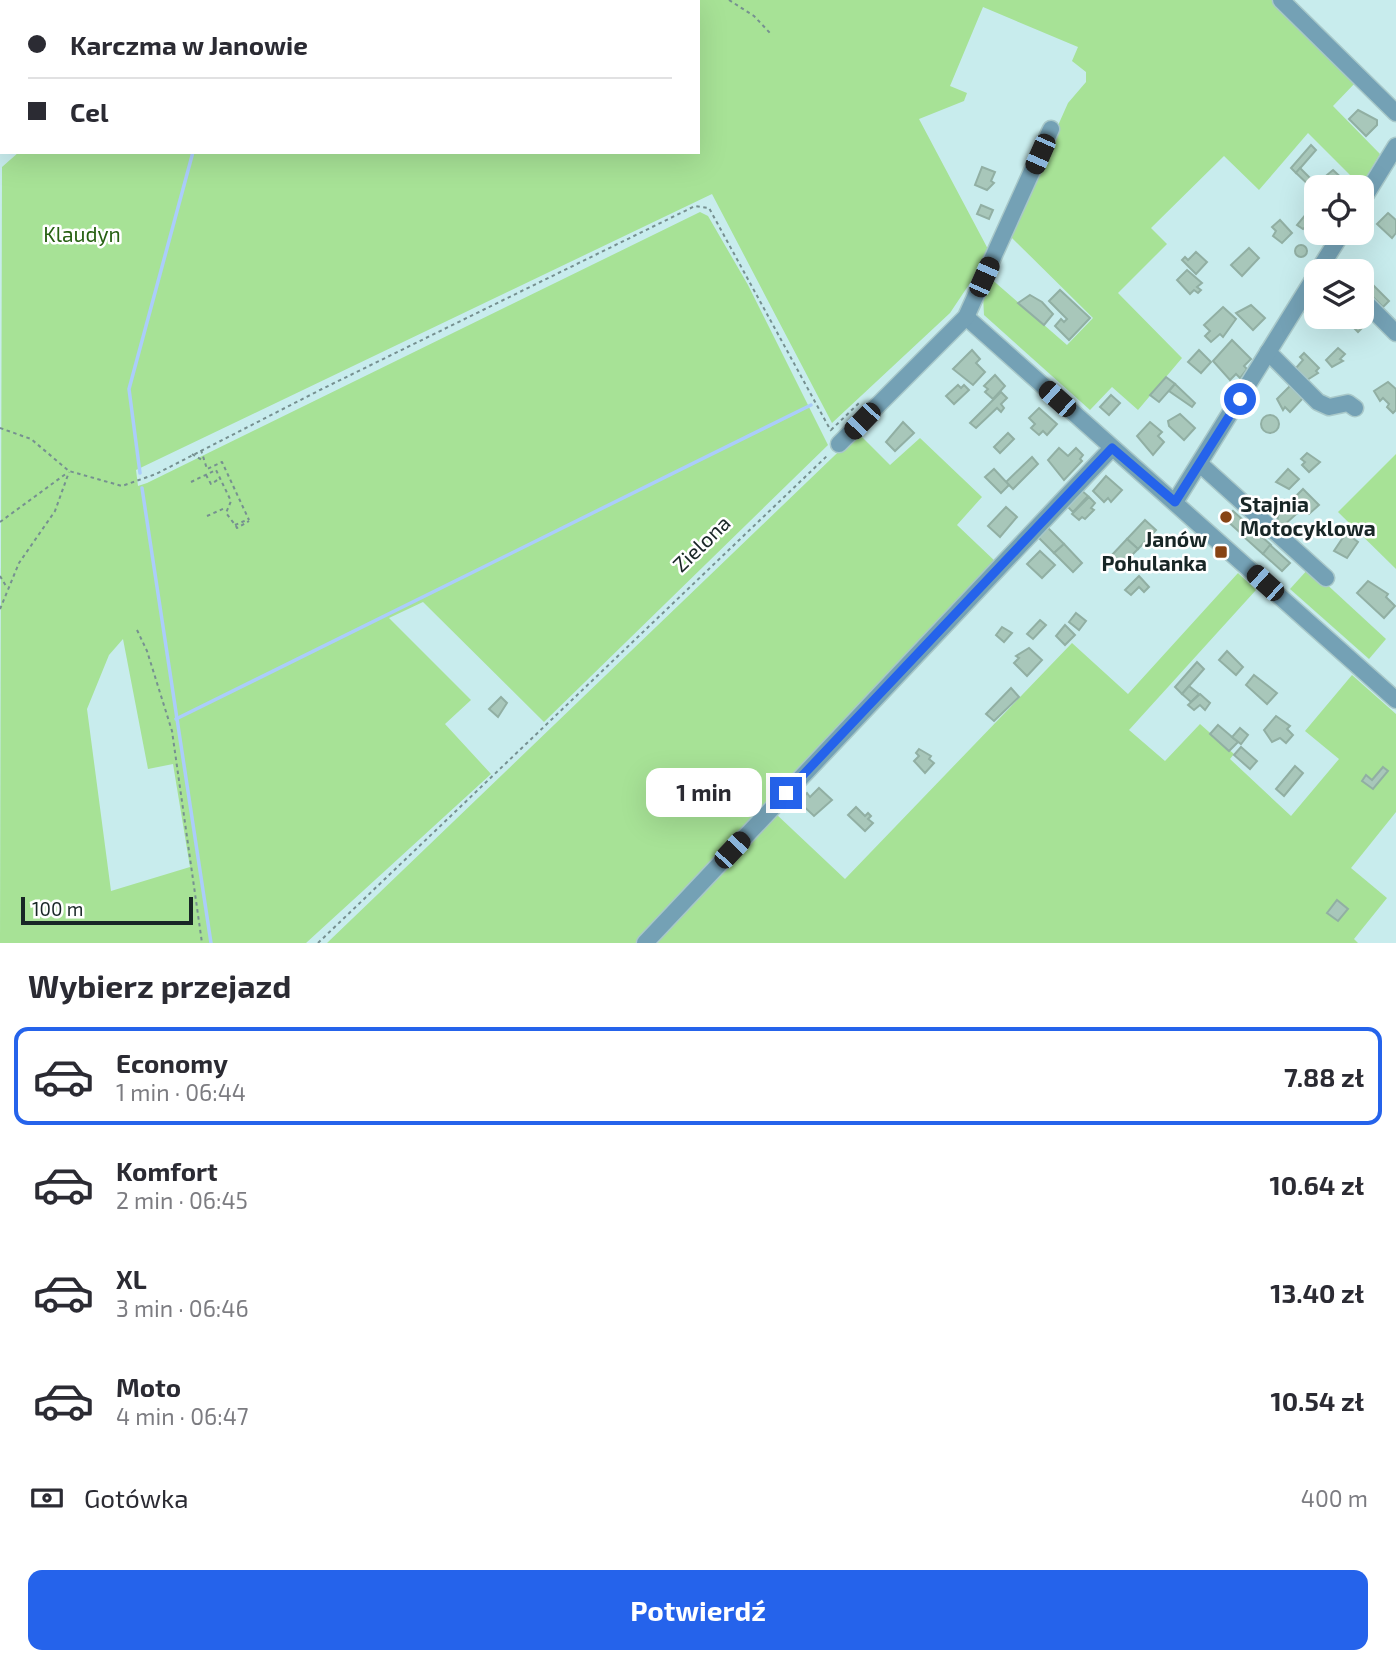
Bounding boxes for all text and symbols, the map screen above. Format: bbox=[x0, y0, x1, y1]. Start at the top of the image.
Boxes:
text: Karczma w Janowie bbox=[70, 29, 308, 60]
text: Cel bbox=[70, 96, 108, 127]
car bbox=[1022, 131, 1059, 177]
map controls bbox=[1304, 175, 1374, 329]
button: locate bbox=[1304, 175, 1374, 245]
park label: Klaudyn bbox=[43, 221, 121, 246]
car bbox=[966, 254, 1003, 300]
button: layers bbox=[1304, 259, 1374, 329]
car bbox=[1035, 377, 1080, 421]
route start bbox=[1224, 383, 1256, 415]
car bbox=[840, 399, 885, 443]
place label: Stajnia Motocyklowa bbox=[1240, 491, 1376, 541]
marker: Stajnia Motocyklowa bbox=[1218, 509, 1234, 525]
street label: Zielona bbox=[667, 510, 735, 576]
place label: Janów Pohulanka bbox=[1101, 526, 1207, 575]
marker: Janów Pohulanka bbox=[1213, 544, 1229, 560]
car bbox=[1243, 561, 1288, 605]
callout: 1 min bbox=[646, 768, 762, 818]
route end bbox=[770, 777, 802, 809]
text: 1 min bbox=[676, 778, 732, 806]
car bbox=[710, 827, 755, 873]
scale bar bbox=[21, 894, 192, 926]
text: 100 m bbox=[32, 897, 83, 920]
text: Wybierz przejazd bbox=[28, 966, 291, 1004]
icon: car bbox=[32, 1045, 95, 1108]
text: Economy bbox=[116, 1047, 228, 1078]
text: 7.88 zł bbox=[1284, 1061, 1364, 1092]
text: 1 min · 06:44 bbox=[116, 1078, 246, 1106]
icon: car bbox=[32, 1153, 95, 1216]
text: Komfort bbox=[116, 1155, 218, 1186]
text: 10.64 zł bbox=[1269, 1169, 1364, 1200]
text: 2 min · 06:45 bbox=[116, 1186, 248, 1214]
icon: car bbox=[32, 1261, 95, 1324]
text: XL bbox=[116, 1263, 147, 1294]
text: 13.40 zł bbox=[1270, 1277, 1364, 1308]
text: 3 min · 06:46 bbox=[116, 1294, 249, 1322]
icon: car bbox=[32, 1369, 95, 1432]
text: Moto bbox=[116, 1371, 181, 1402]
text: 10.54 zł bbox=[1270, 1385, 1364, 1416]
text: 4 min · 06:47 bbox=[116, 1402, 249, 1430]
icon: cash bbox=[28, 1479, 66, 1517]
text: Gotówka bbox=[84, 1482, 189, 1513]
text: 400 m bbox=[1301, 1484, 1368, 1512]
button: Potwierdź bbox=[28, 1570, 1368, 1650]

